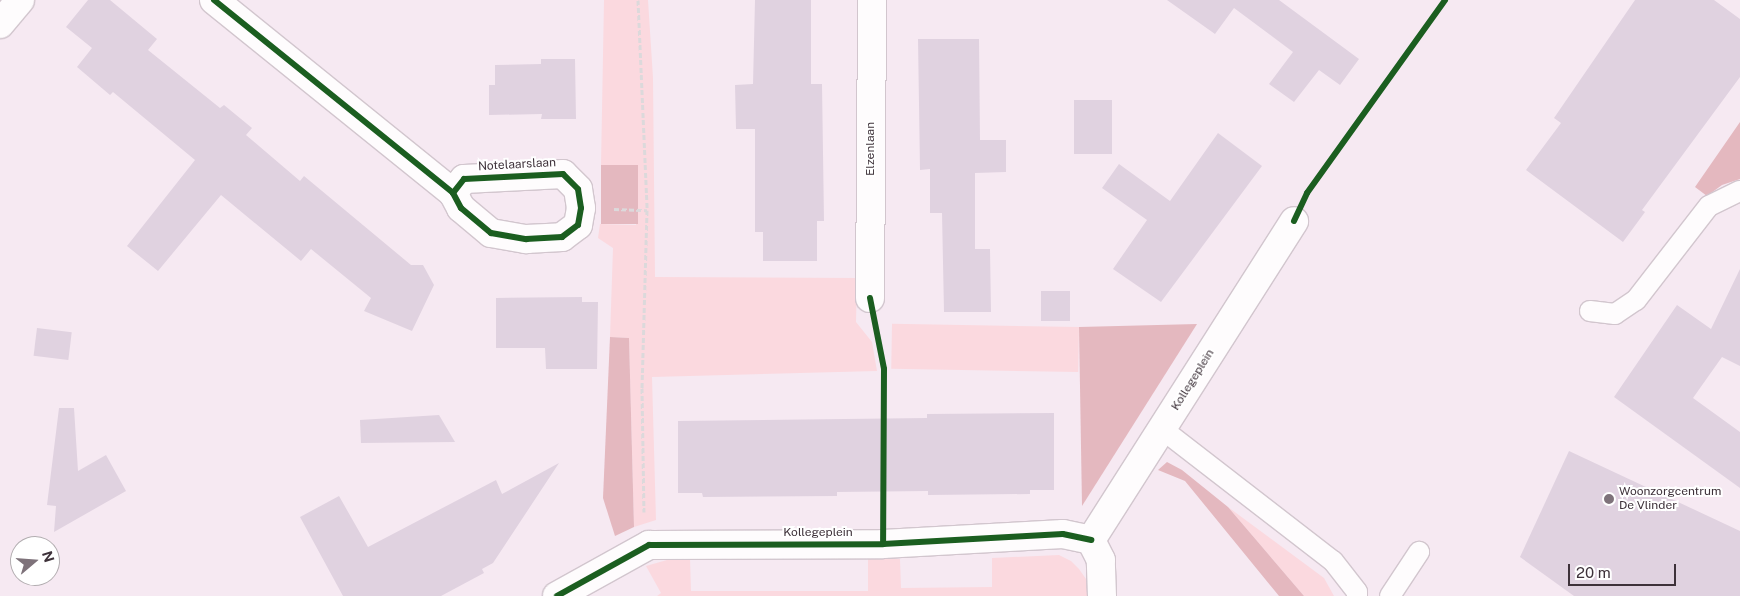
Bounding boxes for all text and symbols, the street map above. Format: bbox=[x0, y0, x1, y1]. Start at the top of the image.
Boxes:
street label: Elzenlaan bbox=[864, 122, 878, 176]
street label: Notelaarslaan bbox=[478, 156, 556, 174]
street label: Kollegeplein bbox=[1168, 347, 1218, 413]
place label: Woonzorgcentrum De Vlinder bbox=[1619, 485, 1721, 513]
marker: Woonzorgcentrum De Vlinder bbox=[1603, 493, 1615, 505]
street label: Kollegeplein bbox=[783, 526, 853, 540]
north arrow bbox=[10, 536, 60, 586]
text: N bbox=[39, 549, 58, 564]
scale bar bbox=[1570, 554, 1678, 586]
text: 20 m bbox=[1576, 564, 1611, 581]

